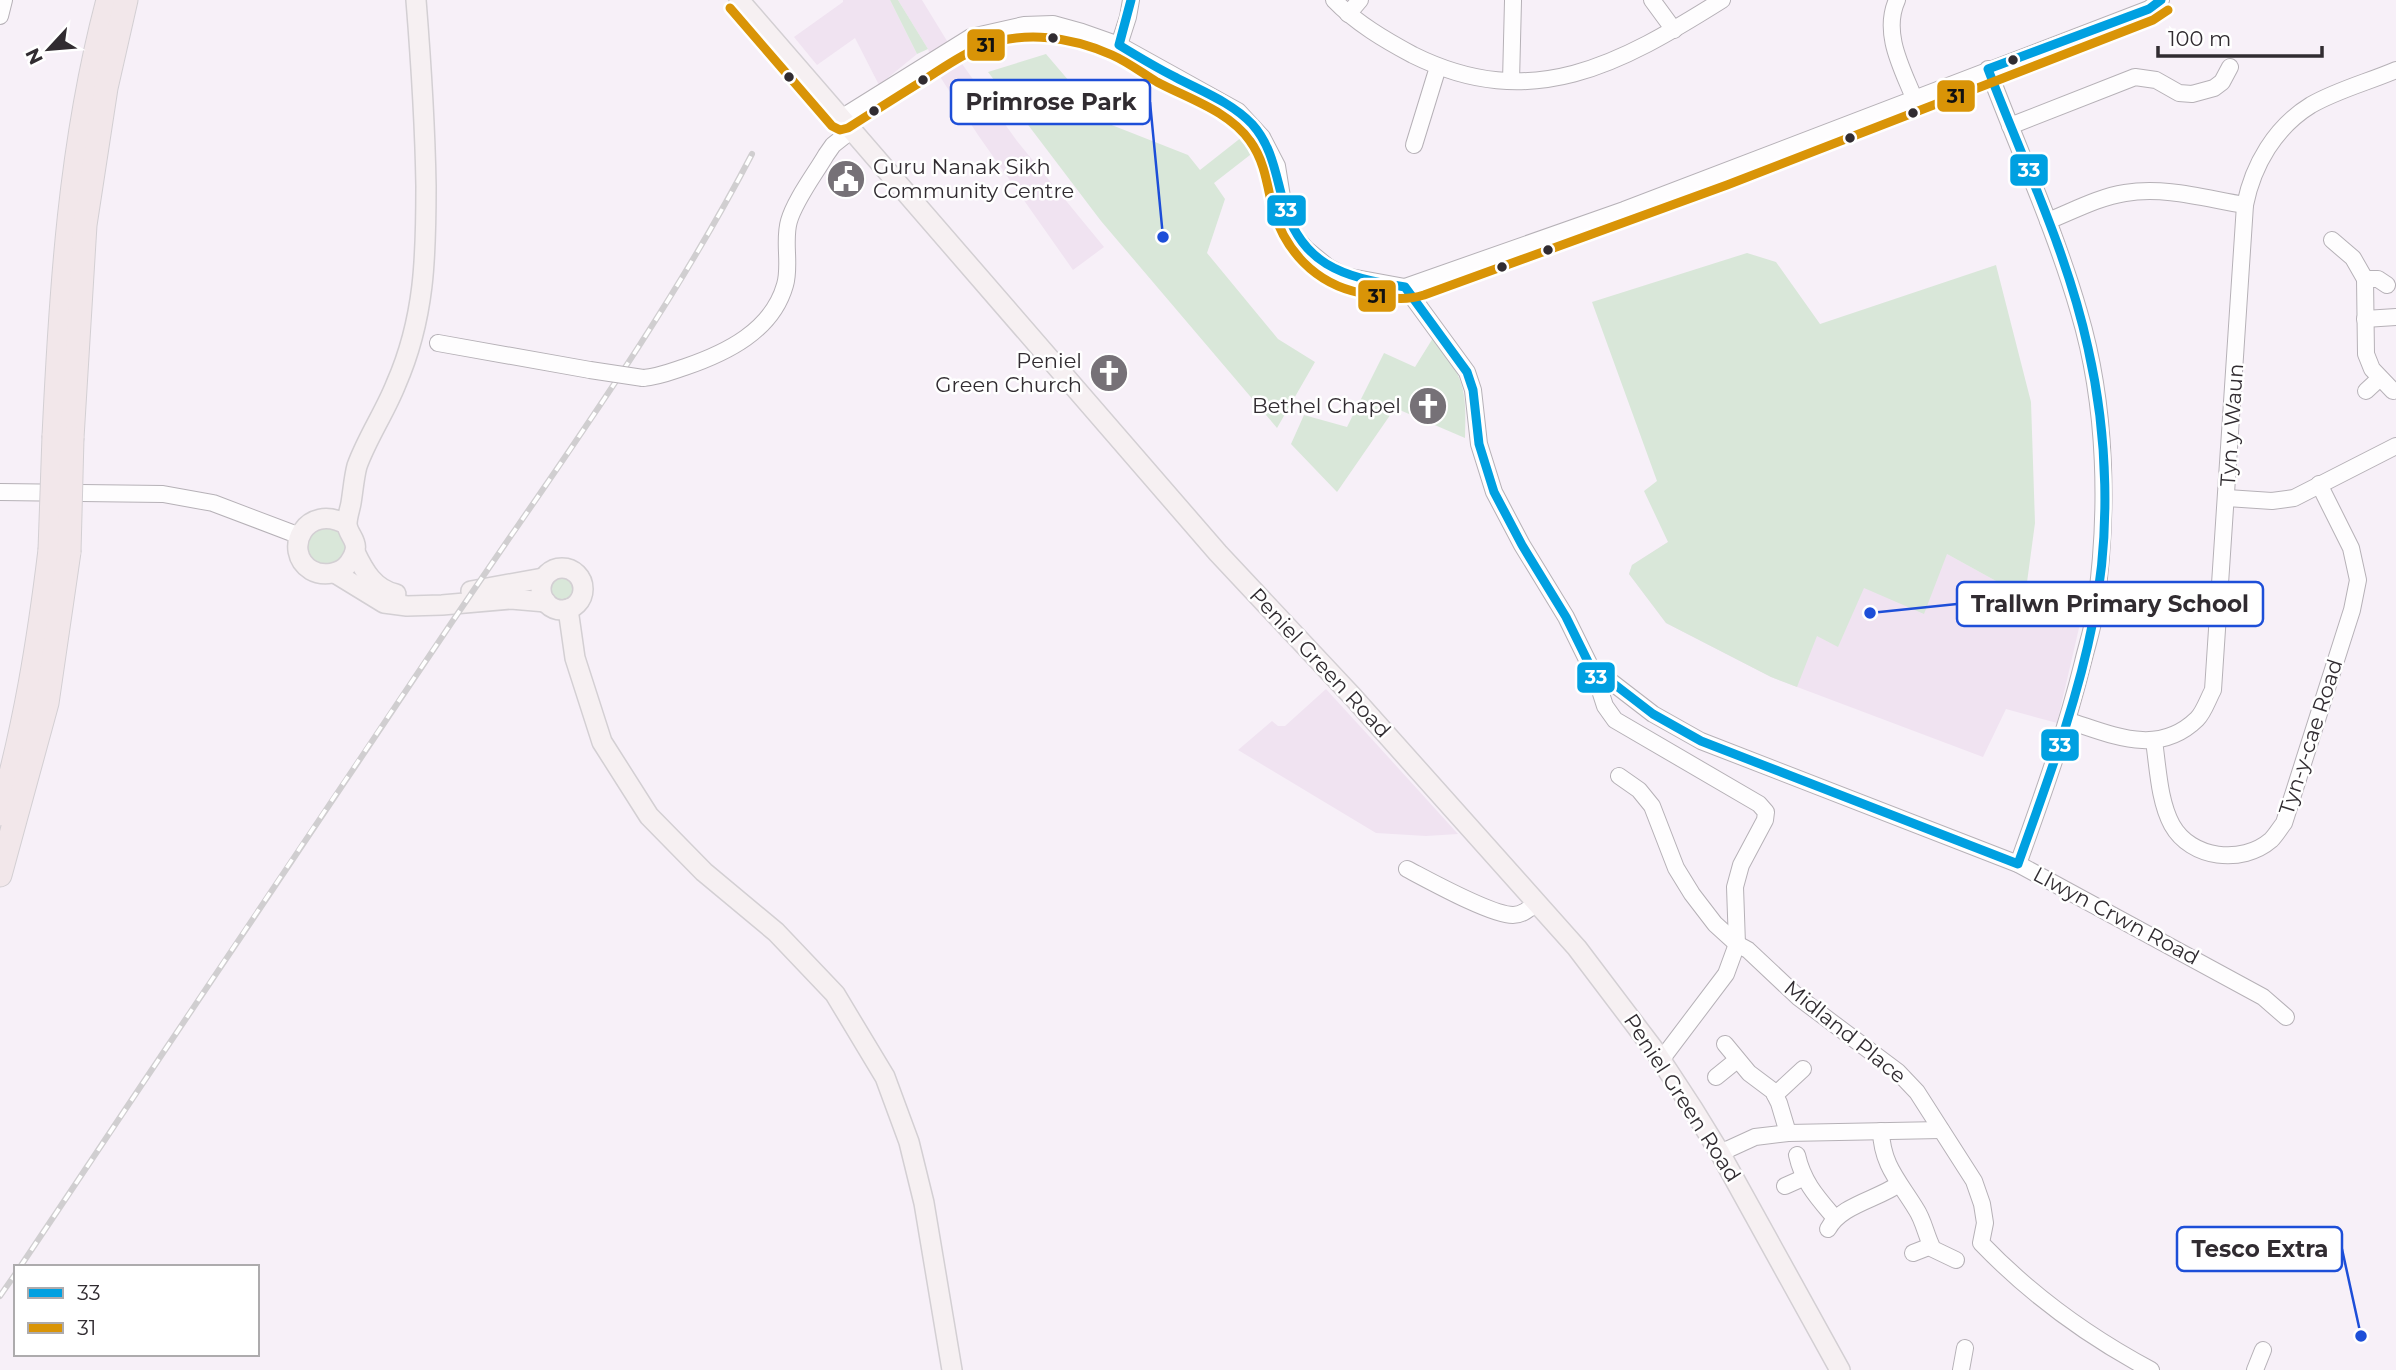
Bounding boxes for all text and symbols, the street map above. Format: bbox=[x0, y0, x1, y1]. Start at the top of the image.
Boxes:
north arrow bbox=[14, 14, 84, 84]
scale bar bbox=[2158, 14, 2322, 58]
text: 100 m bbox=[2168, 26, 2231, 51]
line badge: 31 bbox=[966, 28, 1006, 62]
unlabelled marker bbox=[1046, 31, 1060, 45]
text: 31 bbox=[976, 34, 995, 57]
text: N bbox=[20, 44, 48, 68]
unlabelled marker bbox=[2006, 53, 2020, 67]
unlabelled marker bbox=[782, 70, 796, 84]
unlabelled marker bbox=[916, 73, 930, 87]
line badge: 31 bbox=[1936, 79, 1976, 113]
callout: Primrose Park bbox=[951, 80, 1150, 124]
text: 31 bbox=[1946, 85, 1965, 108]
text: Primrose Park bbox=[965, 88, 1137, 116]
unlabelled marker bbox=[867, 104, 881, 118]
unlabelled marker bbox=[1906, 106, 1920, 120]
unlabelled marker bbox=[1843, 131, 1857, 145]
line badge: 33 bbox=[2009, 153, 2049, 187]
place label: Guru Nanak Sikh Community Centre bbox=[873, 154, 1074, 203]
public building icon: Guru Nanak Sikh Community Centre bbox=[825, 158, 867, 200]
text: 33 bbox=[2017, 159, 2040, 182]
line badge: 33 bbox=[1266, 194, 1307, 227]
text: 33 bbox=[1274, 199, 1297, 222]
unlabelled marker bbox=[1541, 243, 1555, 257]
unlabelled marker bbox=[1495, 260, 1509, 274]
line badge: 31 bbox=[1357, 279, 1397, 313]
text: 31 bbox=[1367, 285, 1386, 308]
place label: Peniel Green Church bbox=[935, 348, 1082, 397]
church icon: Peniel Green Church bbox=[1088, 352, 1130, 394]
street label: Tyn y Waun bbox=[2215, 363, 2248, 487]
church icon: Bethel Chapel bbox=[1407, 385, 1449, 427]
place label: Bethel Chapel bbox=[1252, 393, 1401, 418]
callout: Trallwn Primary School bbox=[1957, 582, 2263, 626]
street label: Peniel Green Road bbox=[1245, 583, 1396, 743]
text: Trallwn Primary School bbox=[1971, 590, 2249, 618]
street label: Tyn-y-cae Road bbox=[2274, 656, 2347, 818]
line badge: 33 bbox=[1576, 661, 1616, 694]
text: 33 bbox=[1584, 666, 1607, 689]
line badge: 33 bbox=[2040, 728, 2080, 762]
text: 33 bbox=[2048, 734, 2071, 757]
street label: Llwyn Crwn Road bbox=[2029, 861, 2203, 970]
street label: Midland Place bbox=[1779, 975, 1911, 1088]
street label: Peniel Green Road bbox=[1619, 1009, 1746, 1187]
callout: Tesco Extra bbox=[2177, 1227, 2342, 1271]
text: Tesco Extra bbox=[2192, 1235, 2328, 1263]
legend bbox=[14, 1265, 259, 1356]
text: 33 bbox=[77, 1280, 101, 1305]
text: 31 bbox=[77, 1315, 96, 1340]

